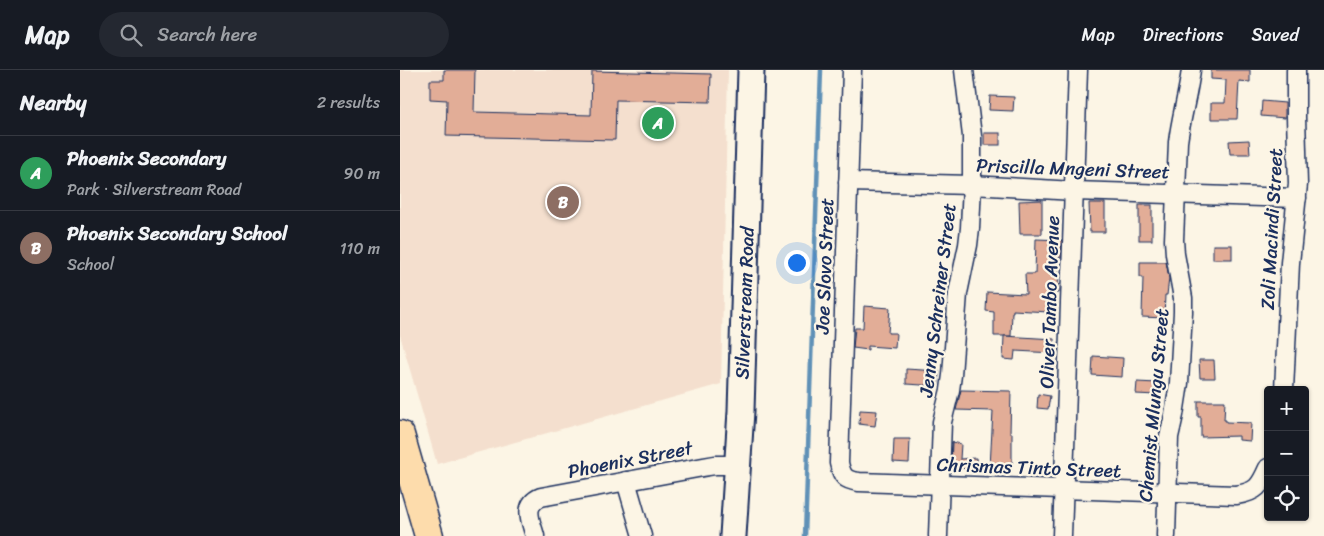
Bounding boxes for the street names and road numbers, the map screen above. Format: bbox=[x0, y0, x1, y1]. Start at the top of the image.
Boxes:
street label: Zoli Macindi Street bbox=[1251, 147, 1292, 311]
street label: Priscilla Mngeni Street bbox=[976, 149, 1170, 188]
street label: Joe Slovo Street bbox=[806, 197, 843, 336]
street label: Jenny Schreiner Street bbox=[909, 201, 966, 400]
street label: Oliver Tambo Avenue bbox=[1030, 215, 1069, 389]
street label: Silverstream Road bbox=[725, 225, 764, 380]
street label: Chemist Mlungu Street bbox=[1129, 307, 1178, 503]
street label: Phoenix Street bbox=[565, 431, 697, 488]
street label: Chrismas Tinto Street bbox=[936, 448, 1122, 487]

